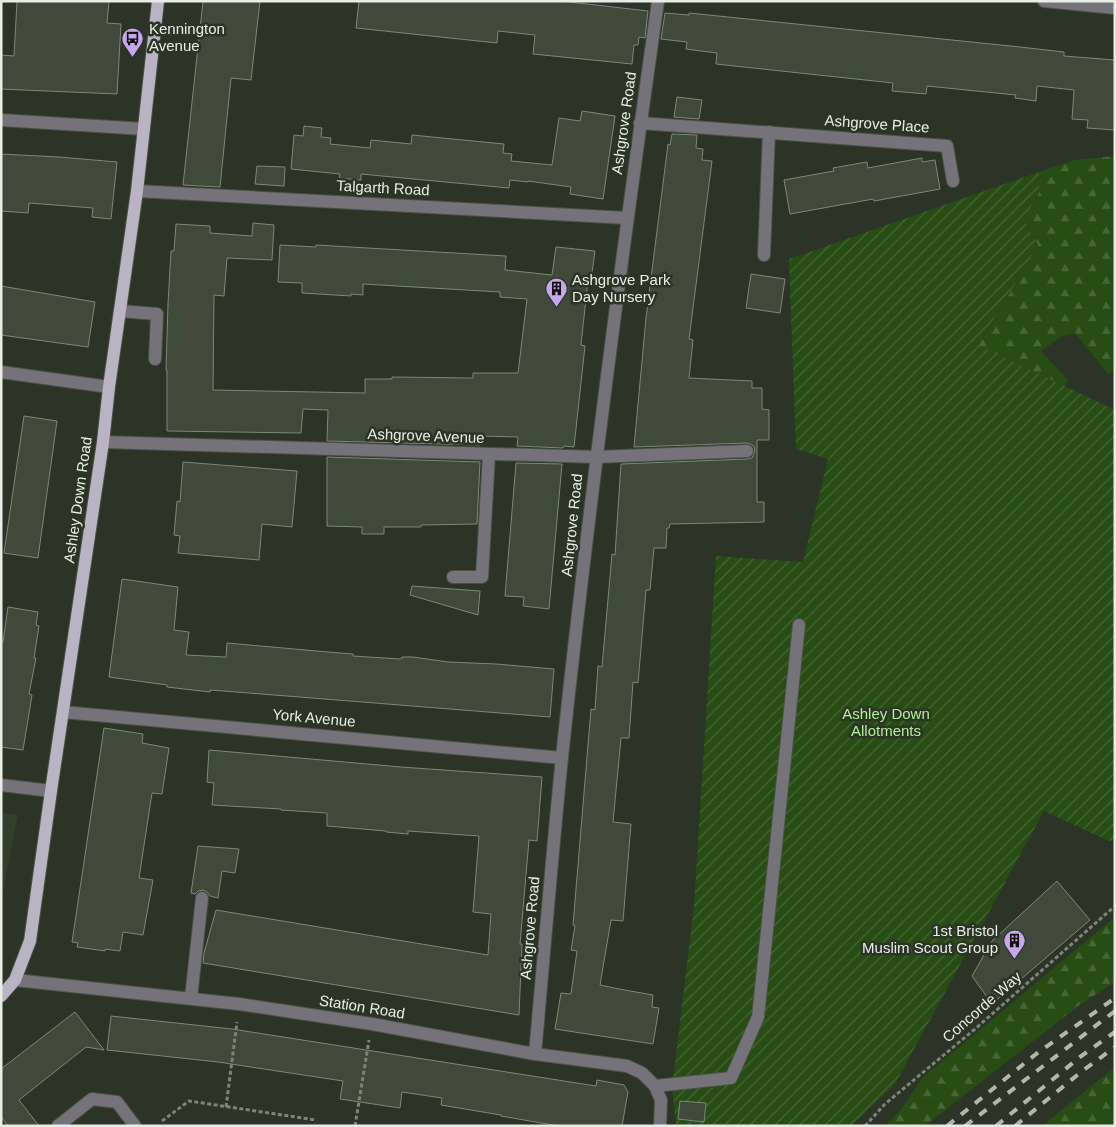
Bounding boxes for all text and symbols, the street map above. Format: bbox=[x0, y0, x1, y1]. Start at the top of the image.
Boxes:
place label: Kennington Avenue bbox=[149, 20, 225, 54]
bus stop icon: Kennington Avenue bbox=[121, 26, 145, 57]
street label: Ashgrove Road bbox=[608, 71, 639, 175]
street label: Ashgrove Place bbox=[824, 111, 930, 136]
street label: Talgarth Road bbox=[336, 177, 430, 198]
place label: Ashgrove Park Day Nursery bbox=[572, 271, 671, 305]
building icon: Ashgrove Park Day Nursery bbox=[544, 277, 568, 308]
street label: Ashgrove Avenue bbox=[367, 425, 485, 446]
street label: Ashley Down Road bbox=[60, 436, 95, 564]
street label: Ashgrove Road bbox=[558, 473, 585, 577]
street label: York Avenue bbox=[272, 705, 356, 730]
park label: Ashley Down Allotments bbox=[842, 705, 930, 739]
street label: Ashgrove Road bbox=[517, 876, 542, 980]
place label: 1st Bristol Muslim Scout Group bbox=[862, 922, 998, 956]
building icon: 1st Bristol Muslim Scout Group bbox=[1002, 928, 1026, 959]
street label: Concorde Way bbox=[939, 968, 1025, 1045]
street label: Station Road bbox=[318, 991, 406, 1022]

